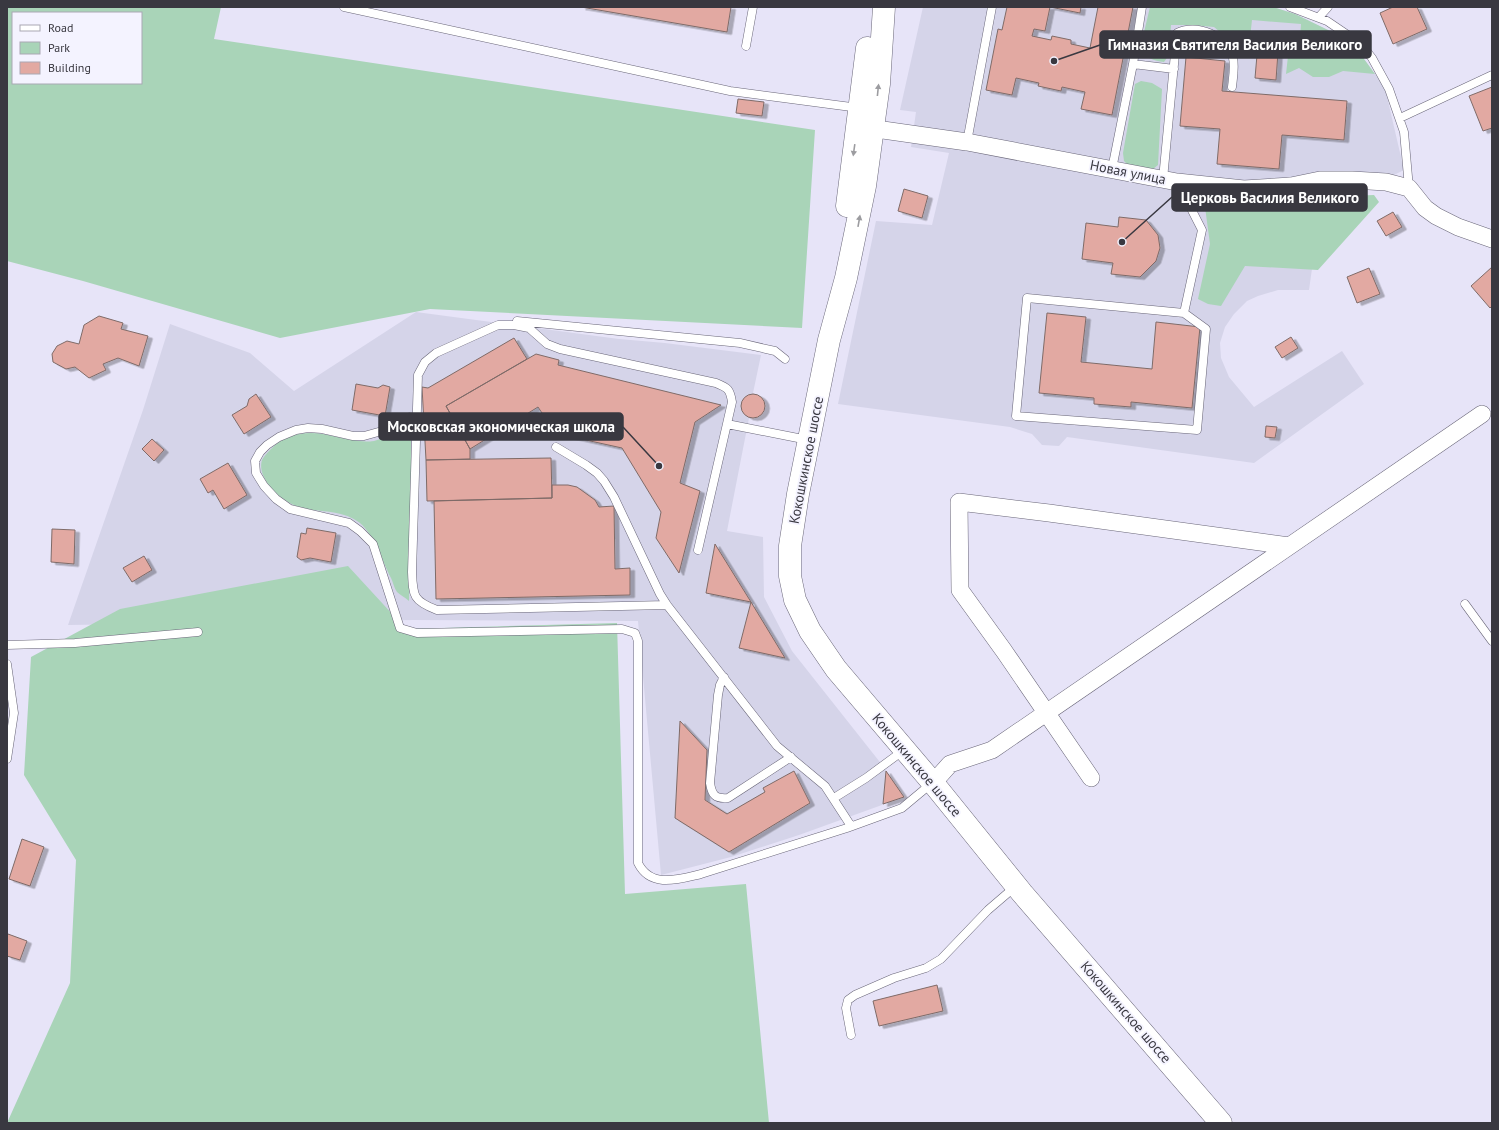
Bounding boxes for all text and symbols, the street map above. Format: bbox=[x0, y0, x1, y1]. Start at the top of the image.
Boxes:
legend bbox=[12, 12, 142, 84]
text: Road bbox=[48, 20, 73, 35]
callout: Гимназия Святителя Василия Великого bbox=[1100, 31, 1371, 58]
text: Гимназия Святителя Василия Великого bbox=[1108, 35, 1362, 54]
text: Park bbox=[48, 40, 70, 55]
text: Building bbox=[48, 60, 91, 75]
one-way arrow bbox=[875, 84, 881, 96]
one-way arrow bbox=[851, 144, 857, 156]
street label: Новая улица bbox=[1089, 156, 1167, 188]
callout: Церковь Василия Великого bbox=[1172, 184, 1367, 211]
text: Церковь Василия Великого bbox=[1181, 188, 1359, 207]
one-way arrow bbox=[856, 215, 862, 227]
street label: Кокошкинское шоссе bbox=[785, 395, 827, 525]
callout: Московская экономическая школа bbox=[379, 413, 623, 440]
text: Московская экономическая школа bbox=[387, 417, 615, 436]
street label: Кокошкинское шоссе bbox=[868, 710, 966, 820]
street label: Кокошкинское шоссе bbox=[1077, 957, 1175, 1067]

